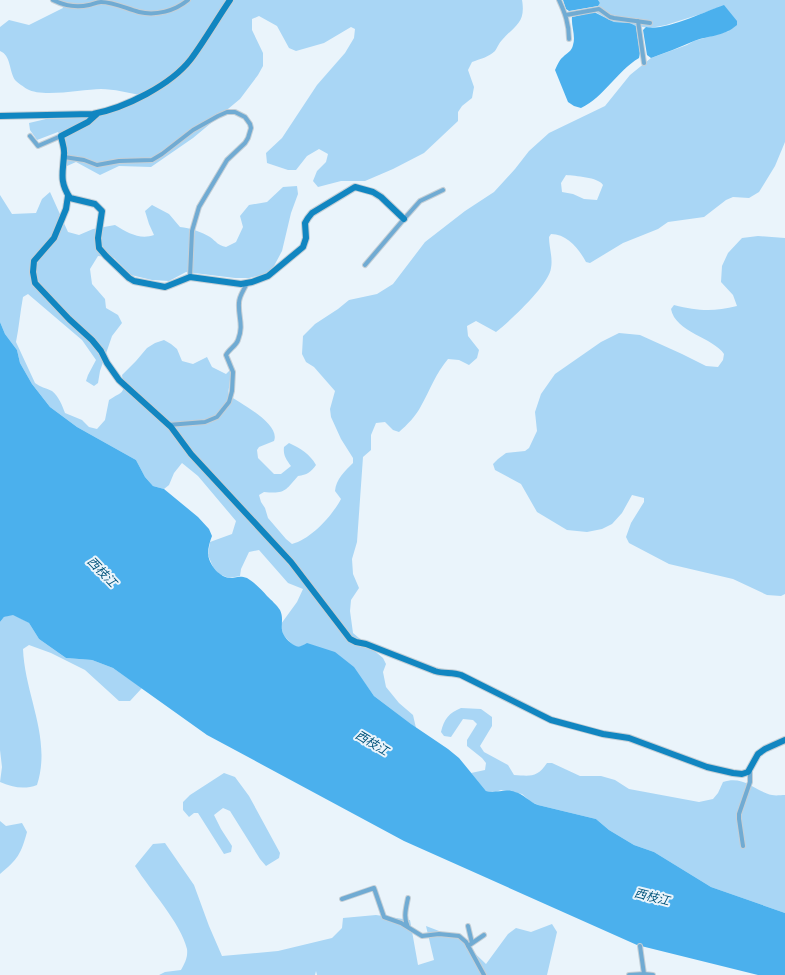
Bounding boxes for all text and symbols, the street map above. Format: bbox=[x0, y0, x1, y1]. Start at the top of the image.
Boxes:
water label: 西枝江 bbox=[84, 554, 121, 591]
water label: 西枝江 bbox=[353, 728, 393, 759]
water label: 西枝江 bbox=[633, 886, 673, 909]

